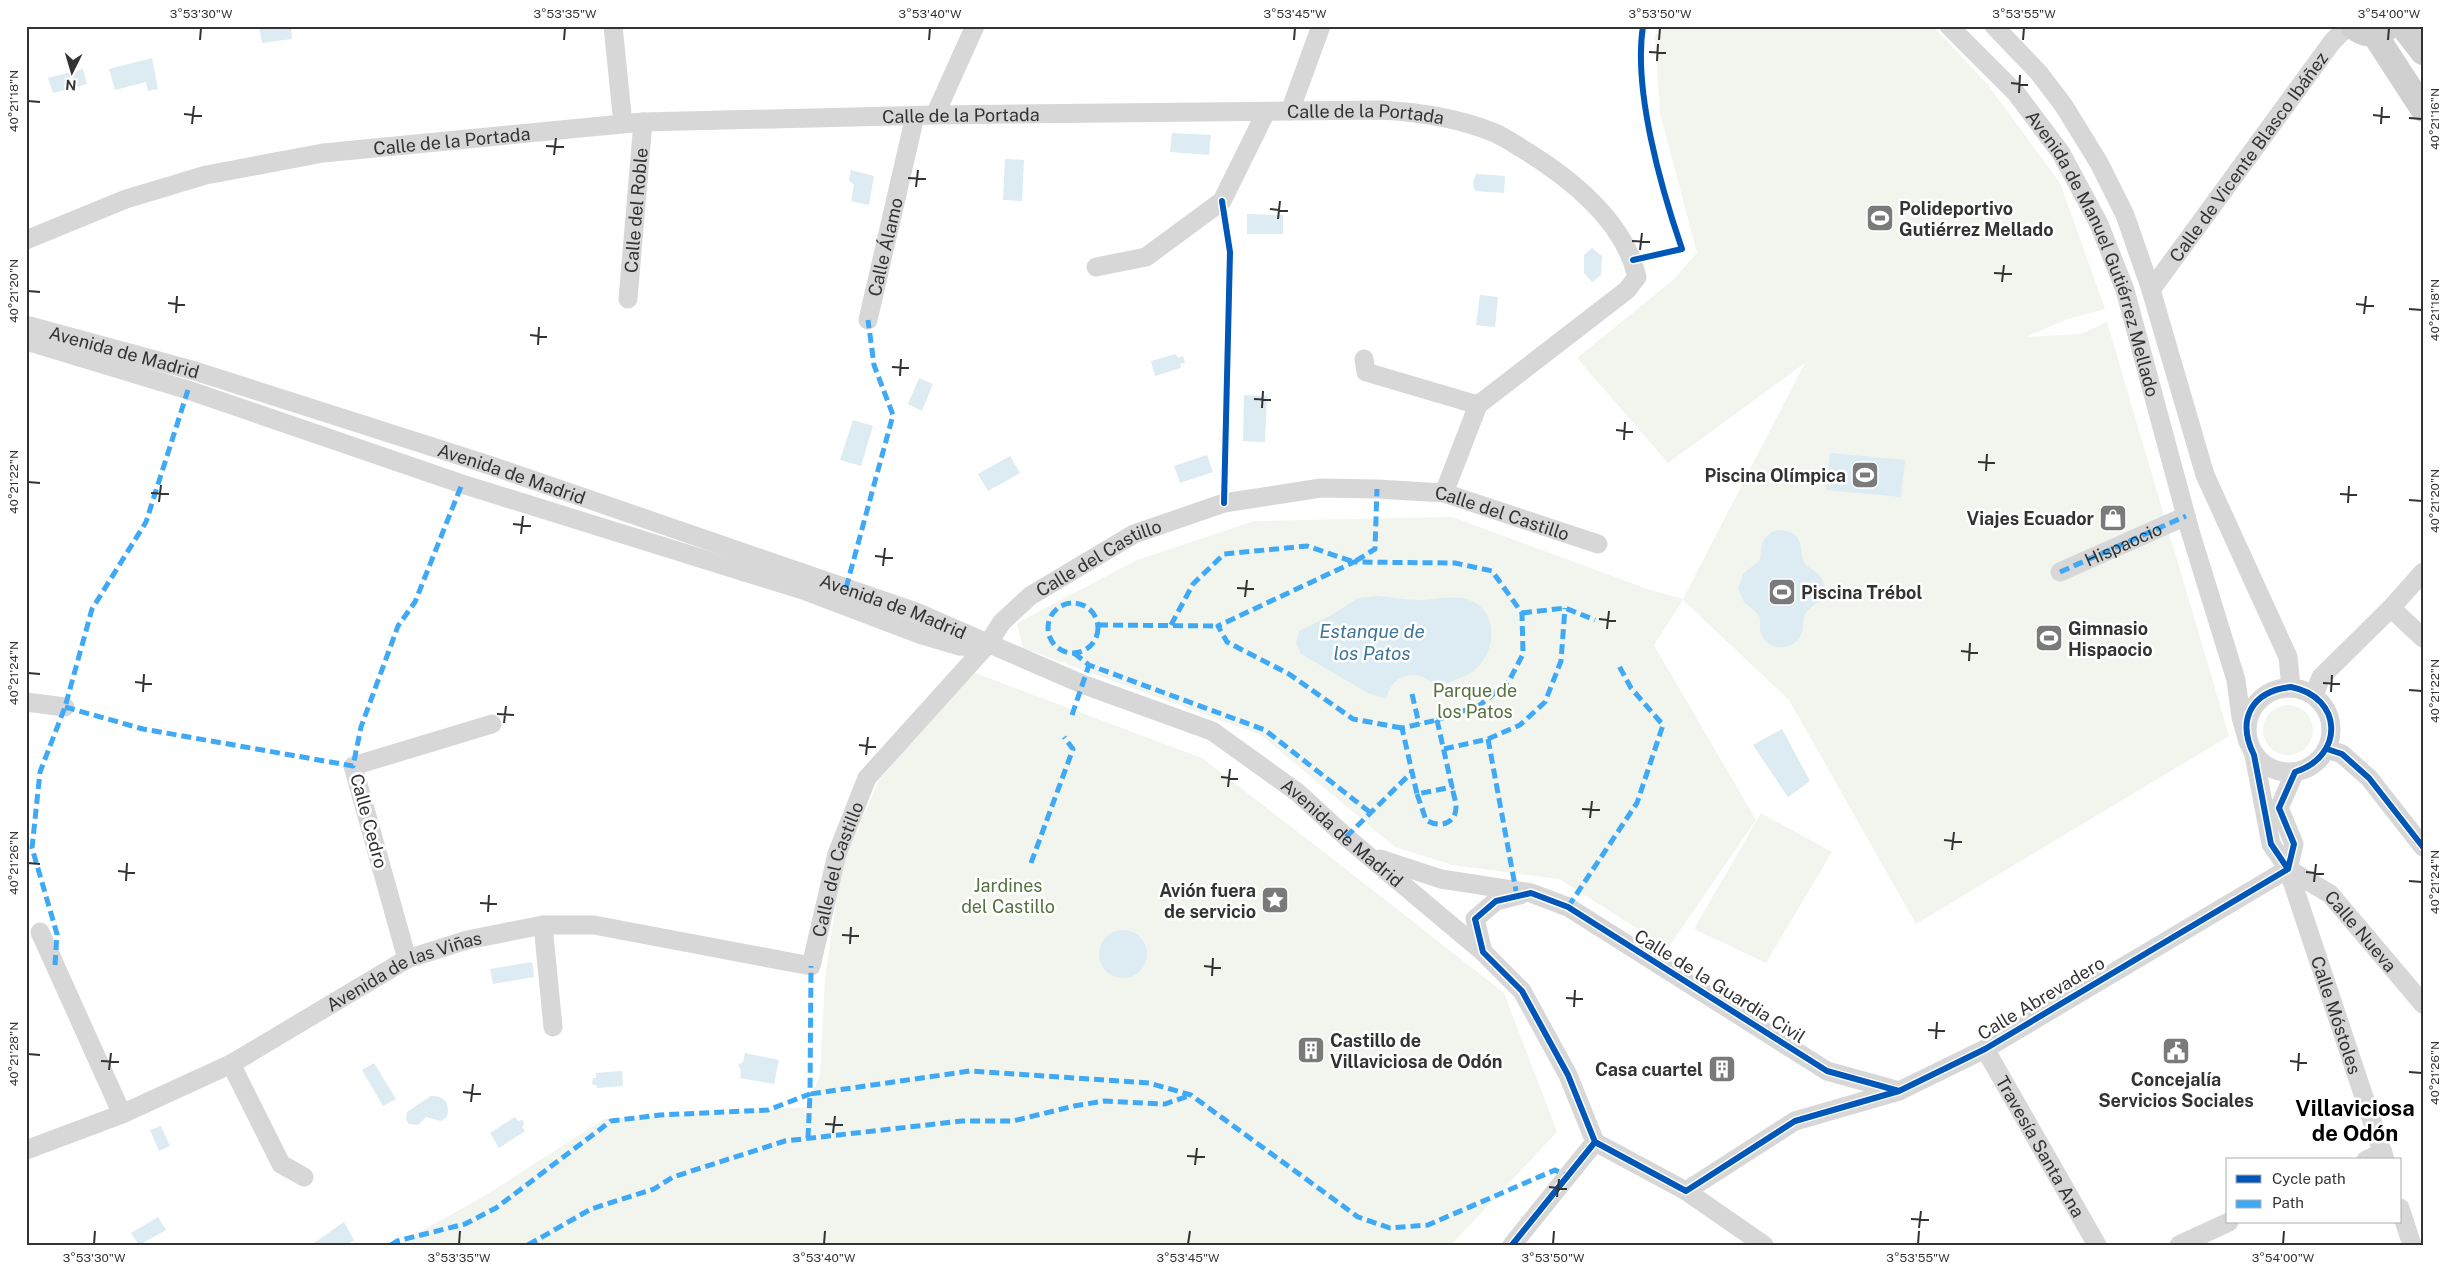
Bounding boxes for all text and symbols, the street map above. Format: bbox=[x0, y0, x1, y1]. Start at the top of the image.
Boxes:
text: 3°53'30"W bbox=[170, 7, 233, 21]
text: 3°53'35"W bbox=[533, 7, 597, 21]
text: 3°53'40"W bbox=[899, 7, 962, 21]
text: 3°53'45"W bbox=[1263, 7, 1327, 21]
text: 3°53'50"W bbox=[1629, 7, 1692, 21]
text: 3°53'55"W bbox=[1992, 7, 2056, 21]
text: 3°54'00"W bbox=[2358, 7, 2421, 21]
north arrow bbox=[48, 48, 98, 98]
street label: Calle de Vicente Blasco Ibáñez bbox=[2165, 48, 2332, 266]
text: 40°21'18"N bbox=[7, 70, 21, 132]
text: N bbox=[65, 77, 77, 93]
text: 40°21'16"N bbox=[2428, 88, 2442, 150]
street label: Calle de la Portada bbox=[1287, 99, 1446, 128]
street label: Calle de la Portada bbox=[882, 103, 1040, 127]
street label: Avenida de Manuel Gutiérrez Mellado bbox=[2022, 106, 2164, 399]
street label: Calle de la Portada bbox=[372, 122, 531, 159]
street label: Calle del Roble bbox=[620, 147, 651, 274]
street label: Calle Álamo bbox=[863, 195, 906, 298]
place label: Polideportivo Gutiérrez Mellado bbox=[1899, 198, 2054, 240]
sports icon: Polideportivo Gutiérrez Mellado bbox=[1865, 203, 1895, 233]
text: 40°21'20"N bbox=[7, 259, 21, 323]
text: 40°21'18"N bbox=[2428, 279, 2442, 341]
street label: Avenida de Madrid bbox=[47, 321, 202, 382]
street label: Avenida de Madrid bbox=[435, 439, 588, 508]
text: 40°21'22"N bbox=[7, 450, 21, 514]
sports icon: Piscina Olímpica bbox=[1850, 460, 1880, 490]
place label: Piscina Olímpica bbox=[1705, 465, 1846, 486]
text: 40°21'20"N bbox=[2428, 469, 2442, 533]
street label: Calle del Castillo bbox=[1434, 482, 1572, 544]
shop icon: Viajes Ecuador bbox=[2098, 503, 2128, 533]
place label: Viajes Ecuador bbox=[1967, 508, 2095, 529]
street label: Calle del Castillo bbox=[1032, 515, 1164, 601]
street label: Hispaocio bbox=[2081, 518, 2165, 570]
street label: Avenida de Madrid bbox=[817, 569, 970, 643]
sports icon: Piscina Trébol bbox=[1767, 577, 1797, 607]
place label: Piscina Trébol bbox=[1801, 582, 1922, 603]
place label: Gimnasio Hispaocio bbox=[2068, 618, 2153, 660]
water label: Estanque de los Patos bbox=[1319, 620, 1425, 664]
sports icon: Gimnasio Hispaocio bbox=[2034, 623, 2064, 653]
text: 40°21'24"N bbox=[7, 641, 21, 705]
text: 40°21'22"N bbox=[2428, 659, 2442, 723]
park label: Parque de los Patos bbox=[1433, 680, 1517, 722]
street label: Calle Cedro bbox=[346, 771, 392, 871]
street label: Avenida de Madrid bbox=[1277, 774, 1408, 891]
street label: Calle del Castillo bbox=[808, 798, 867, 939]
text: 40°21'26"N bbox=[7, 831, 21, 895]
text: 40°21'24"N bbox=[2428, 850, 2442, 914]
park label: Jardines del Castillo bbox=[961, 875, 1055, 917]
place label: Avión fuera de servicio bbox=[1159, 880, 1256, 922]
place icon: Avión fuera de servicio bbox=[1260, 885, 1290, 915]
street label: Calle Nueva bbox=[2321, 886, 2401, 976]
street label: Calle de la Guardia Civil bbox=[1631, 925, 1809, 1047]
street label: Avenida de las Viñas bbox=[322, 927, 483, 1015]
street label: Calle Abrevadero bbox=[1974, 952, 2108, 1044]
street label: Calle Móstoles bbox=[2307, 953, 2366, 1077]
text: 40°21'28"N bbox=[7, 1022, 21, 1086]
place label: Castillo de Villaviciosa de Odón bbox=[1330, 1030, 1502, 1072]
building icon: Castillo de Villaviciosa de Odón bbox=[1296, 1035, 1326, 1065]
public building icon: Concejalía Servicios Sociales bbox=[2161, 1036, 2191, 1066]
text: 40°21'26"N bbox=[2428, 1041, 2442, 1105]
building icon: Casa cuartel bbox=[1707, 1054, 1737, 1084]
place label: Casa cuartel bbox=[1595, 1059, 1703, 1080]
place label: Concejalía Servicios Sociales bbox=[2098, 1069, 2254, 1111]
street label: Travesía Santa Ana bbox=[1992, 1072, 2089, 1221]
district label: Villaviciosa de Odón bbox=[2295, 1095, 2415, 1146]
legend bbox=[2226, 1158, 2402, 1224]
text: Cycle path bbox=[2272, 1170, 2346, 1187]
text: Path bbox=[2272, 1194, 2304, 1211]
text: 3°53'30"W bbox=[63, 1251, 126, 1265]
text: 3°53'35"W bbox=[427, 1251, 491, 1265]
text: 3°53'40"W bbox=[793, 1251, 856, 1265]
text: 3°53'45"W bbox=[1156, 1251, 1220, 1265]
text: 3°53'50"W bbox=[1522, 1251, 1585, 1265]
text: 3°53'55"W bbox=[1886, 1251, 1950, 1265]
text: 3°54'00"W bbox=[2252, 1251, 2315, 1265]

